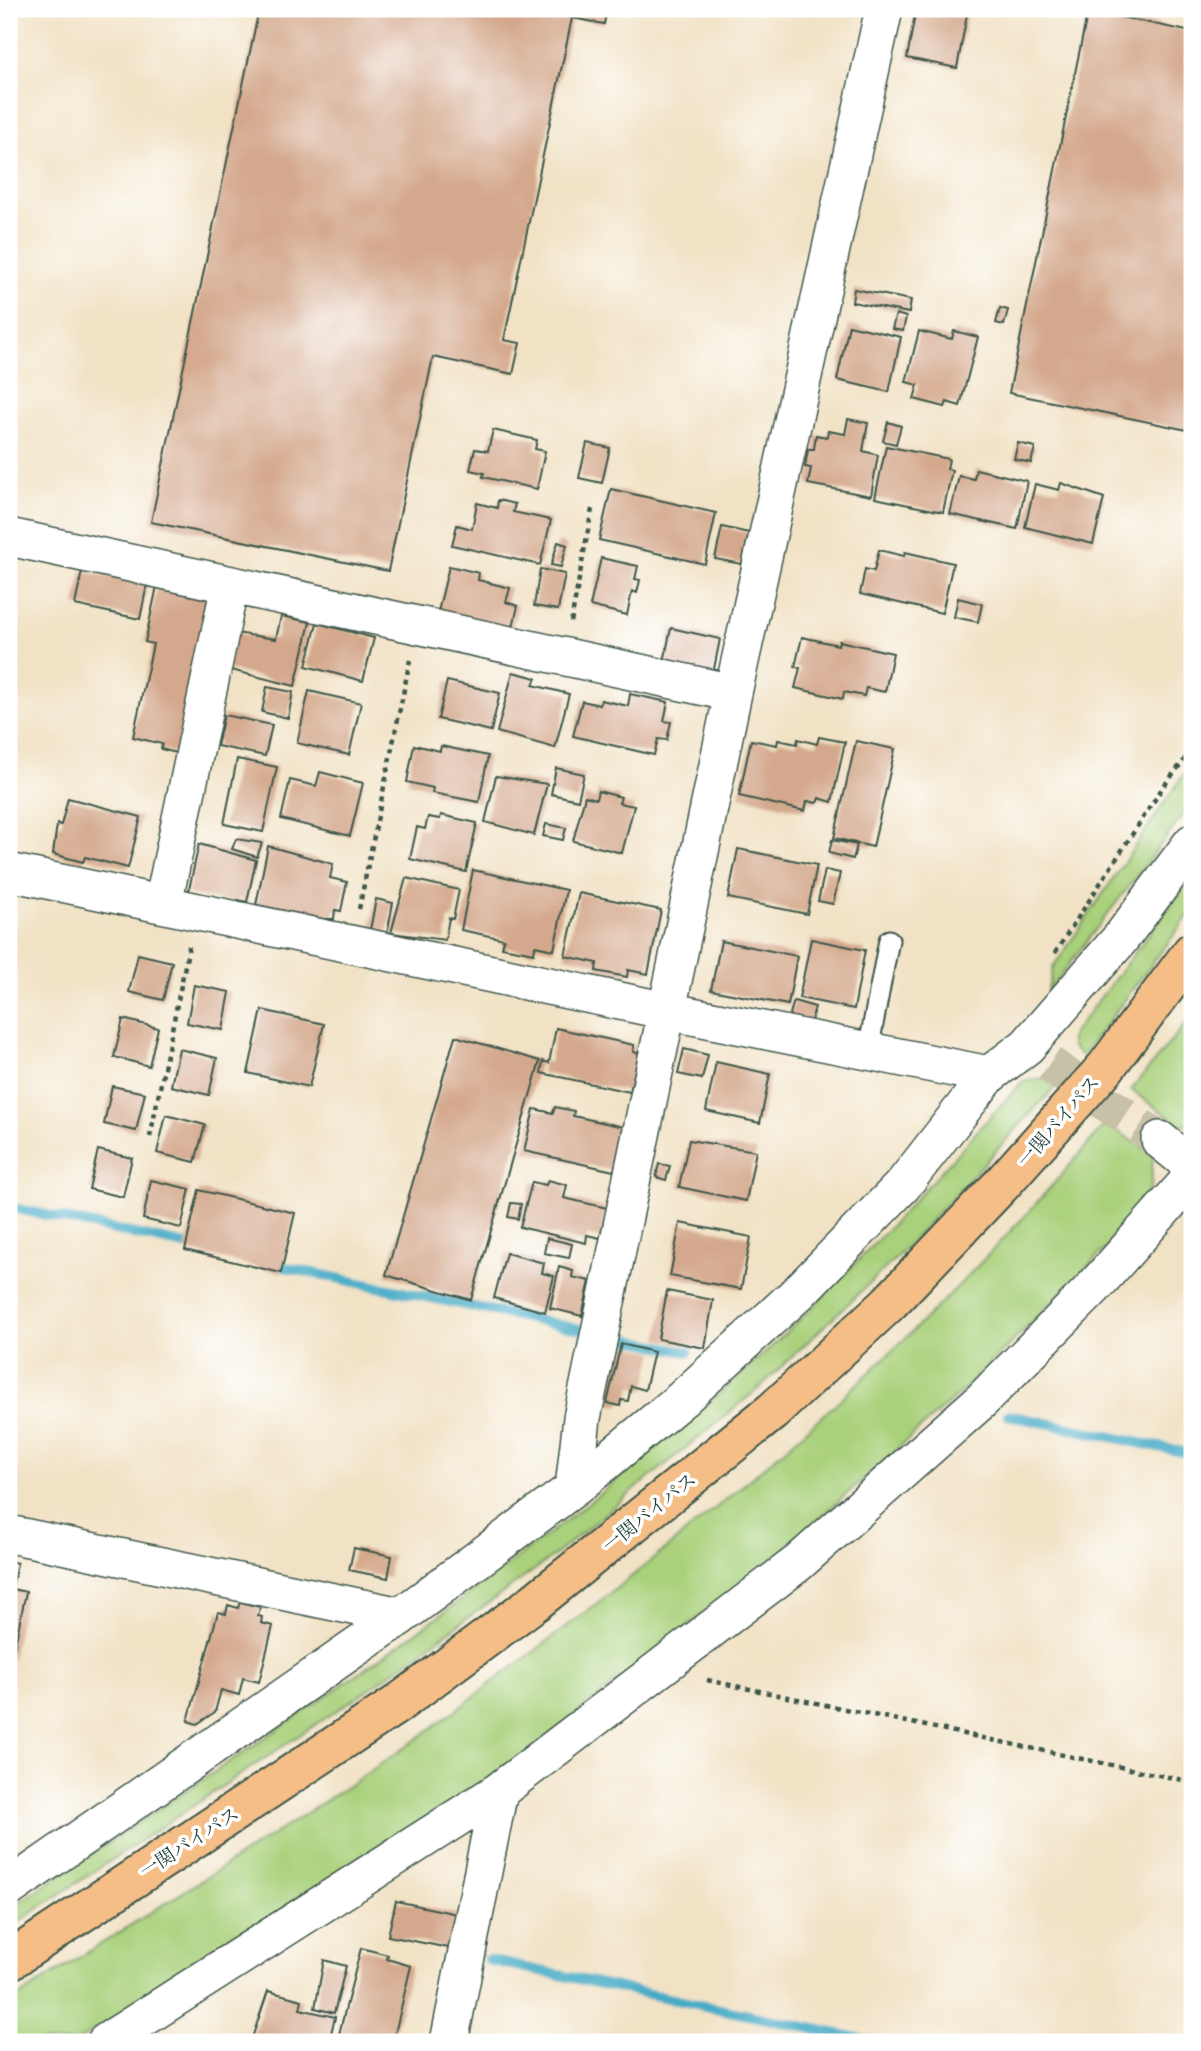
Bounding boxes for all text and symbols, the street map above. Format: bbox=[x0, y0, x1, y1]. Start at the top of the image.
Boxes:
street label: 一関バイパス bbox=[1013, 1072, 1106, 1173]
street label: 一関バイパス bbox=[599, 1468, 702, 1559]
street label: 一関バイパス bbox=[136, 1803, 244, 1885]

